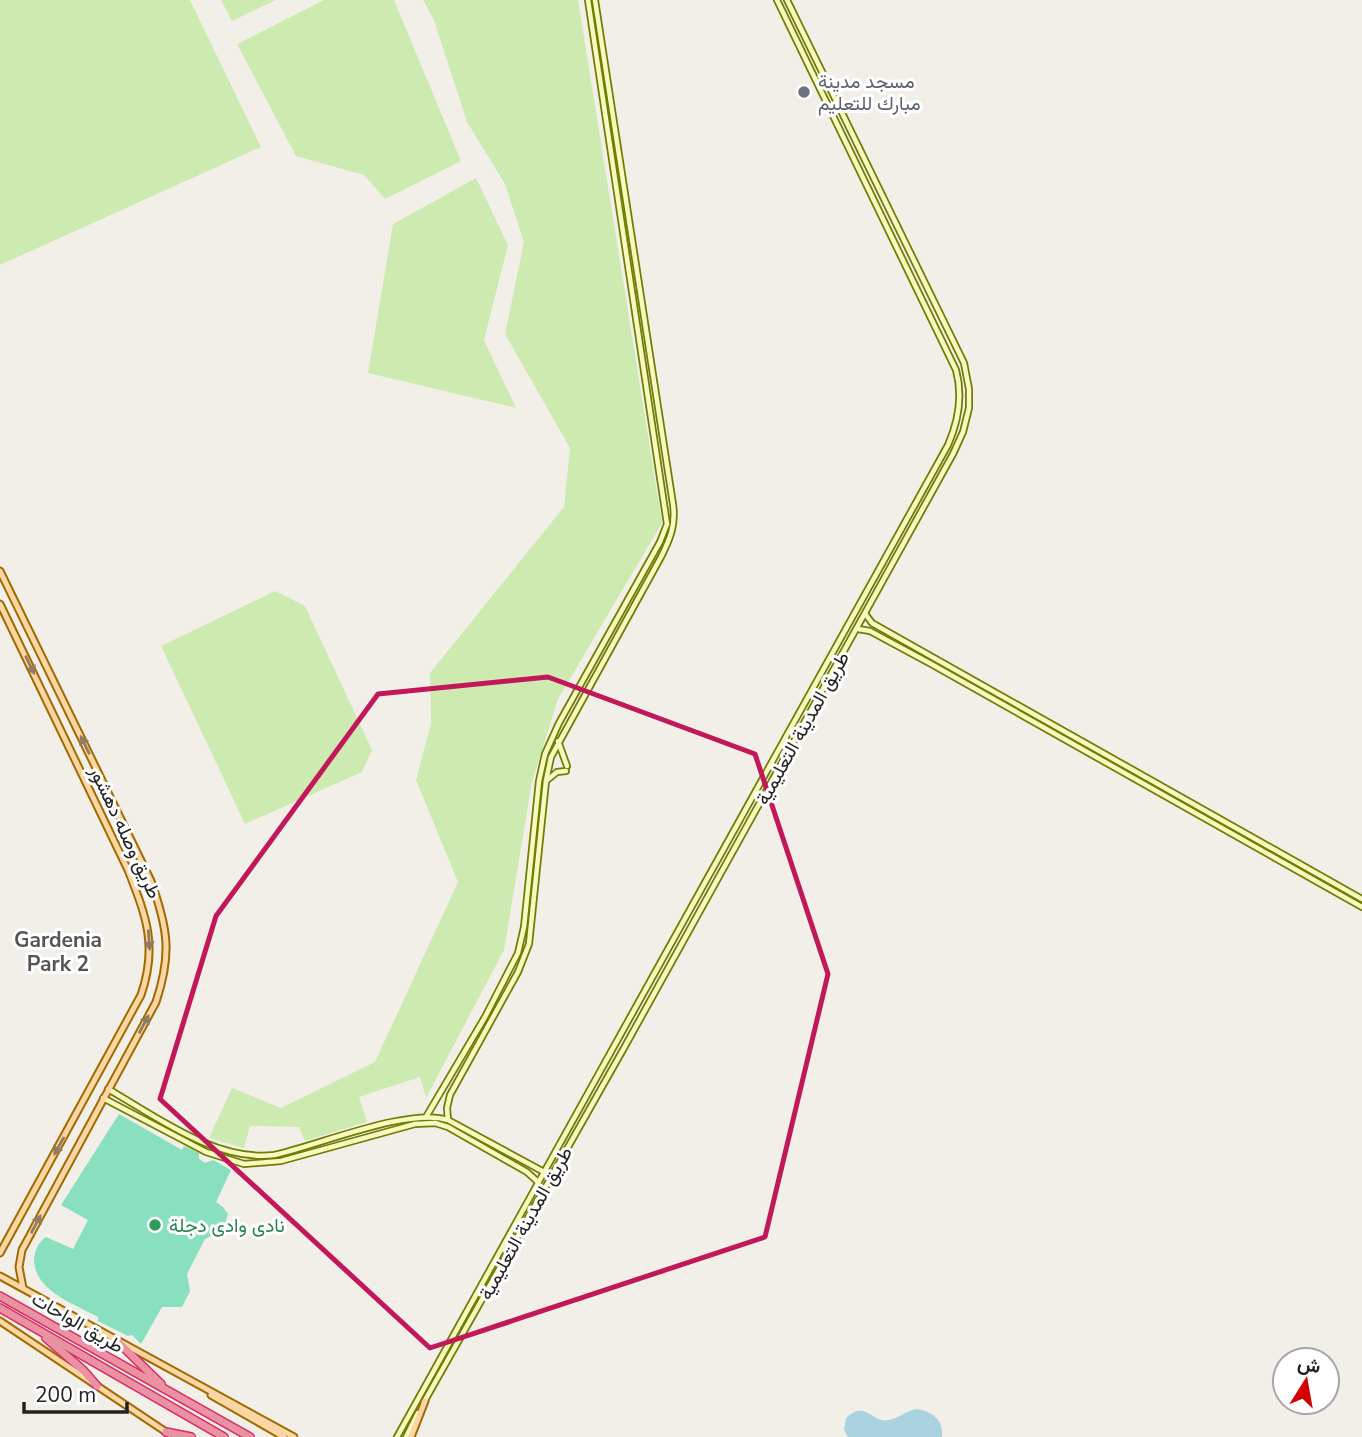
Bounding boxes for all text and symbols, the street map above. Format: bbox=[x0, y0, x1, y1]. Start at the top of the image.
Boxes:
place label: مسجد مدينة مبارك للتعليم bbox=[818, 69, 921, 117]
marker: مسجد مدينة مبارك للتعليم bbox=[796, 84, 812, 100]
street label: طريق المدينة التعليمية bbox=[750, 647, 856, 810]
one-way arrow bbox=[24, 655, 35, 676]
one-way arrow bbox=[79, 735, 90, 755]
street label: طريق وصله دهشور bbox=[83, 761, 167, 903]
district label: Gardenia Park 2 bbox=[14, 926, 102, 978]
one-way arrow bbox=[144, 930, 155, 952]
one-way arrow bbox=[139, 1014, 150, 1034]
one-way arrow bbox=[53, 1136, 65, 1156]
street label: طريق المدينة التعليمية bbox=[473, 1142, 579, 1305]
place label: نادى وادى دجلة bbox=[169, 1213, 285, 1239]
one-way arrow bbox=[30, 1214, 42, 1234]
marker: نادى وادى دجلة bbox=[147, 1217, 163, 1233]
street label: طريق الواحات bbox=[27, 1286, 128, 1360]
north arrow bbox=[1271, 1346, 1341, 1416]
text: ش bbox=[1295, 1350, 1323, 1380]
scale bar bbox=[24, 1370, 128, 1414]
text: 200 m bbox=[35, 1381, 96, 1409]

